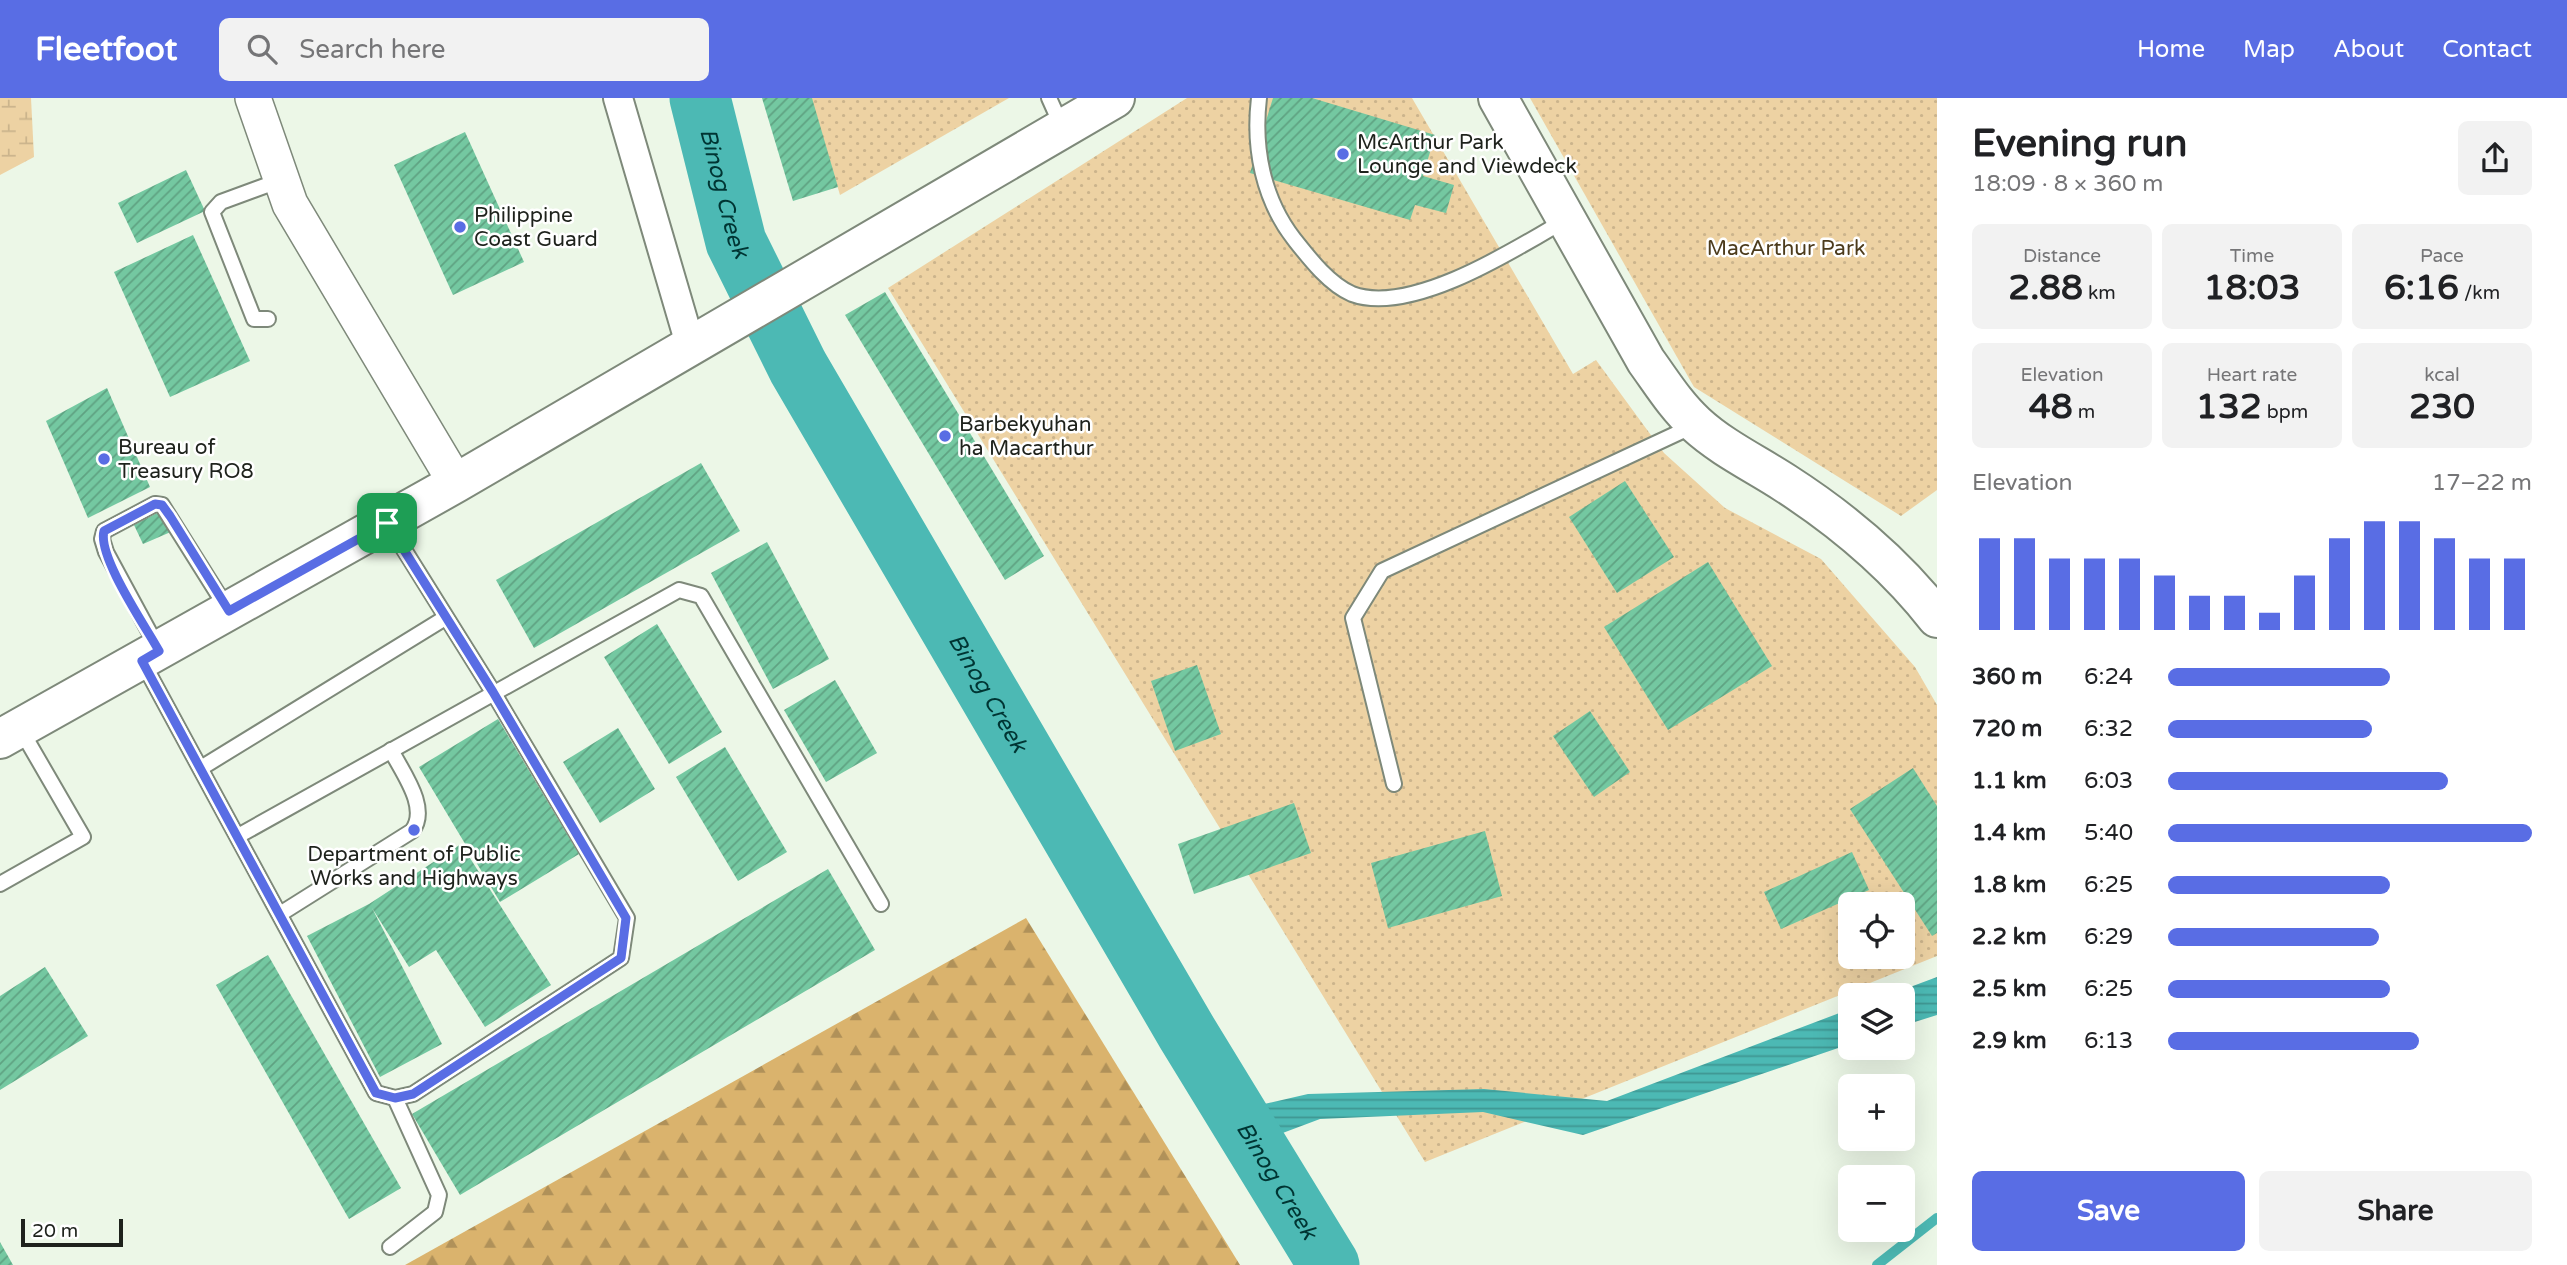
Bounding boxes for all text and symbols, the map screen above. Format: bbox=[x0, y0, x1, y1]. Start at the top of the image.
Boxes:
search box bbox=[219, 18, 709, 81]
text: Fleetfoot bbox=[35, 30, 177, 69]
icon: search bbox=[243, 30, 281, 68]
text: Search here bbox=[299, 34, 445, 65]
text: Home bbox=[2137, 35, 2205, 64]
text: Map bbox=[2243, 35, 2295, 64]
text: About bbox=[2333, 35, 2404, 64]
text: Contact bbox=[2442, 35, 2532, 64]
text: Evening run bbox=[1972, 121, 2187, 167]
button: share bbox=[2458, 121, 2532, 195]
water label: Binog Creek bbox=[693, 125, 755, 264]
place label: McArthur Park Lounge and Viewdeck bbox=[1357, 130, 1577, 179]
marker: McArthur Park Lounge and Viewdeck bbox=[1335, 146, 1351, 162]
text: 18:09 · 8 × 360 m bbox=[1972, 170, 2163, 198]
place label: Philippine Coast Guard bbox=[474, 203, 598, 252]
marker: Philippine Coast Guard bbox=[452, 219, 468, 235]
park label: MacArthur Park bbox=[1707, 236, 1865, 261]
text: Distance bbox=[2023, 245, 2101, 267]
text: Time bbox=[2230, 245, 2274, 267]
text: Pace bbox=[2420, 245, 2464, 267]
text: 2.88 bbox=[2008, 267, 2083, 309]
text: 18:03 bbox=[2203, 267, 2301, 309]
text: 6:16 bbox=[2384, 267, 2459, 309]
text: km bbox=[2083, 282, 2116, 304]
text: /km bbox=[2459, 282, 2500, 304]
text: Elevation bbox=[2020, 364, 2104, 386]
text: Heart rate bbox=[2207, 364, 2297, 386]
text: kcal bbox=[2424, 364, 2460, 386]
text: 48 bbox=[2029, 386, 2073, 428]
text: 132 bbox=[2196, 386, 2262, 428]
text: 230 bbox=[2409, 386, 2475, 428]
text: m bbox=[2073, 401, 2095, 423]
text: bpm bbox=[2262, 401, 2308, 423]
place label: Barbekyuhan ha Macarthur bbox=[959, 412, 1094, 461]
marker: Barbekyuhan ha Macarthur bbox=[937, 428, 953, 444]
place label: Bureau of Treasury RO8 bbox=[118, 435, 254, 484]
marker: Bureau of Treasury RO8 bbox=[96, 451, 112, 467]
text: Elevation bbox=[1972, 469, 2073, 497]
text: 17–22 m bbox=[2432, 469, 2532, 497]
pin bbox=[357, 493, 417, 553]
icon: arrive bbox=[368, 504, 406, 542]
water label: Binog Creek bbox=[942, 629, 1034, 759]
text: 360 m bbox=[1972, 663, 2042, 691]
text: 6:24 bbox=[2084, 663, 2133, 691]
text: 720 m bbox=[1972, 715, 2042, 743]
text: 6:32 bbox=[2084, 715, 2133, 743]
text: 1.1 km bbox=[1972, 767, 2047, 795]
text: 6:03 bbox=[2084, 767, 2133, 795]
text: 1.4 km bbox=[1972, 819, 2046, 847]
text: 5:40 bbox=[2084, 819, 2133, 847]
marker: Department of Public Works and Highways bbox=[406, 822, 422, 838]
place label: Department of Public Works and Highways bbox=[307, 842, 521, 891]
text: 1.8 km bbox=[1972, 871, 2046, 899]
text: 6:25 bbox=[2084, 871, 2133, 899]
map controls bbox=[1838, 892, 1915, 1242]
button: locate bbox=[1838, 892, 1915, 969]
text: 2.2 km bbox=[1972, 923, 2047, 951]
text: 6:29 bbox=[2084, 923, 2133, 951]
text: 2.5 km bbox=[1972, 975, 2047, 1003]
text: 6:25 bbox=[2084, 975, 2133, 1003]
button: layers bbox=[1838, 983, 1915, 1060]
text: 2.9 km bbox=[1972, 1027, 2047, 1055]
text: 6:13 bbox=[2084, 1027, 2133, 1055]
button: + bbox=[1838, 1074, 1915, 1151]
water label: Binog Creek bbox=[1230, 1117, 1324, 1246]
button: − bbox=[1838, 1165, 1915, 1242]
button: Save bbox=[1972, 1171, 2245, 1251]
button: Share bbox=[2259, 1171, 2532, 1251]
scale bar bbox=[21, 1216, 122, 1248]
text: 20 m bbox=[32, 1220, 78, 1242]

